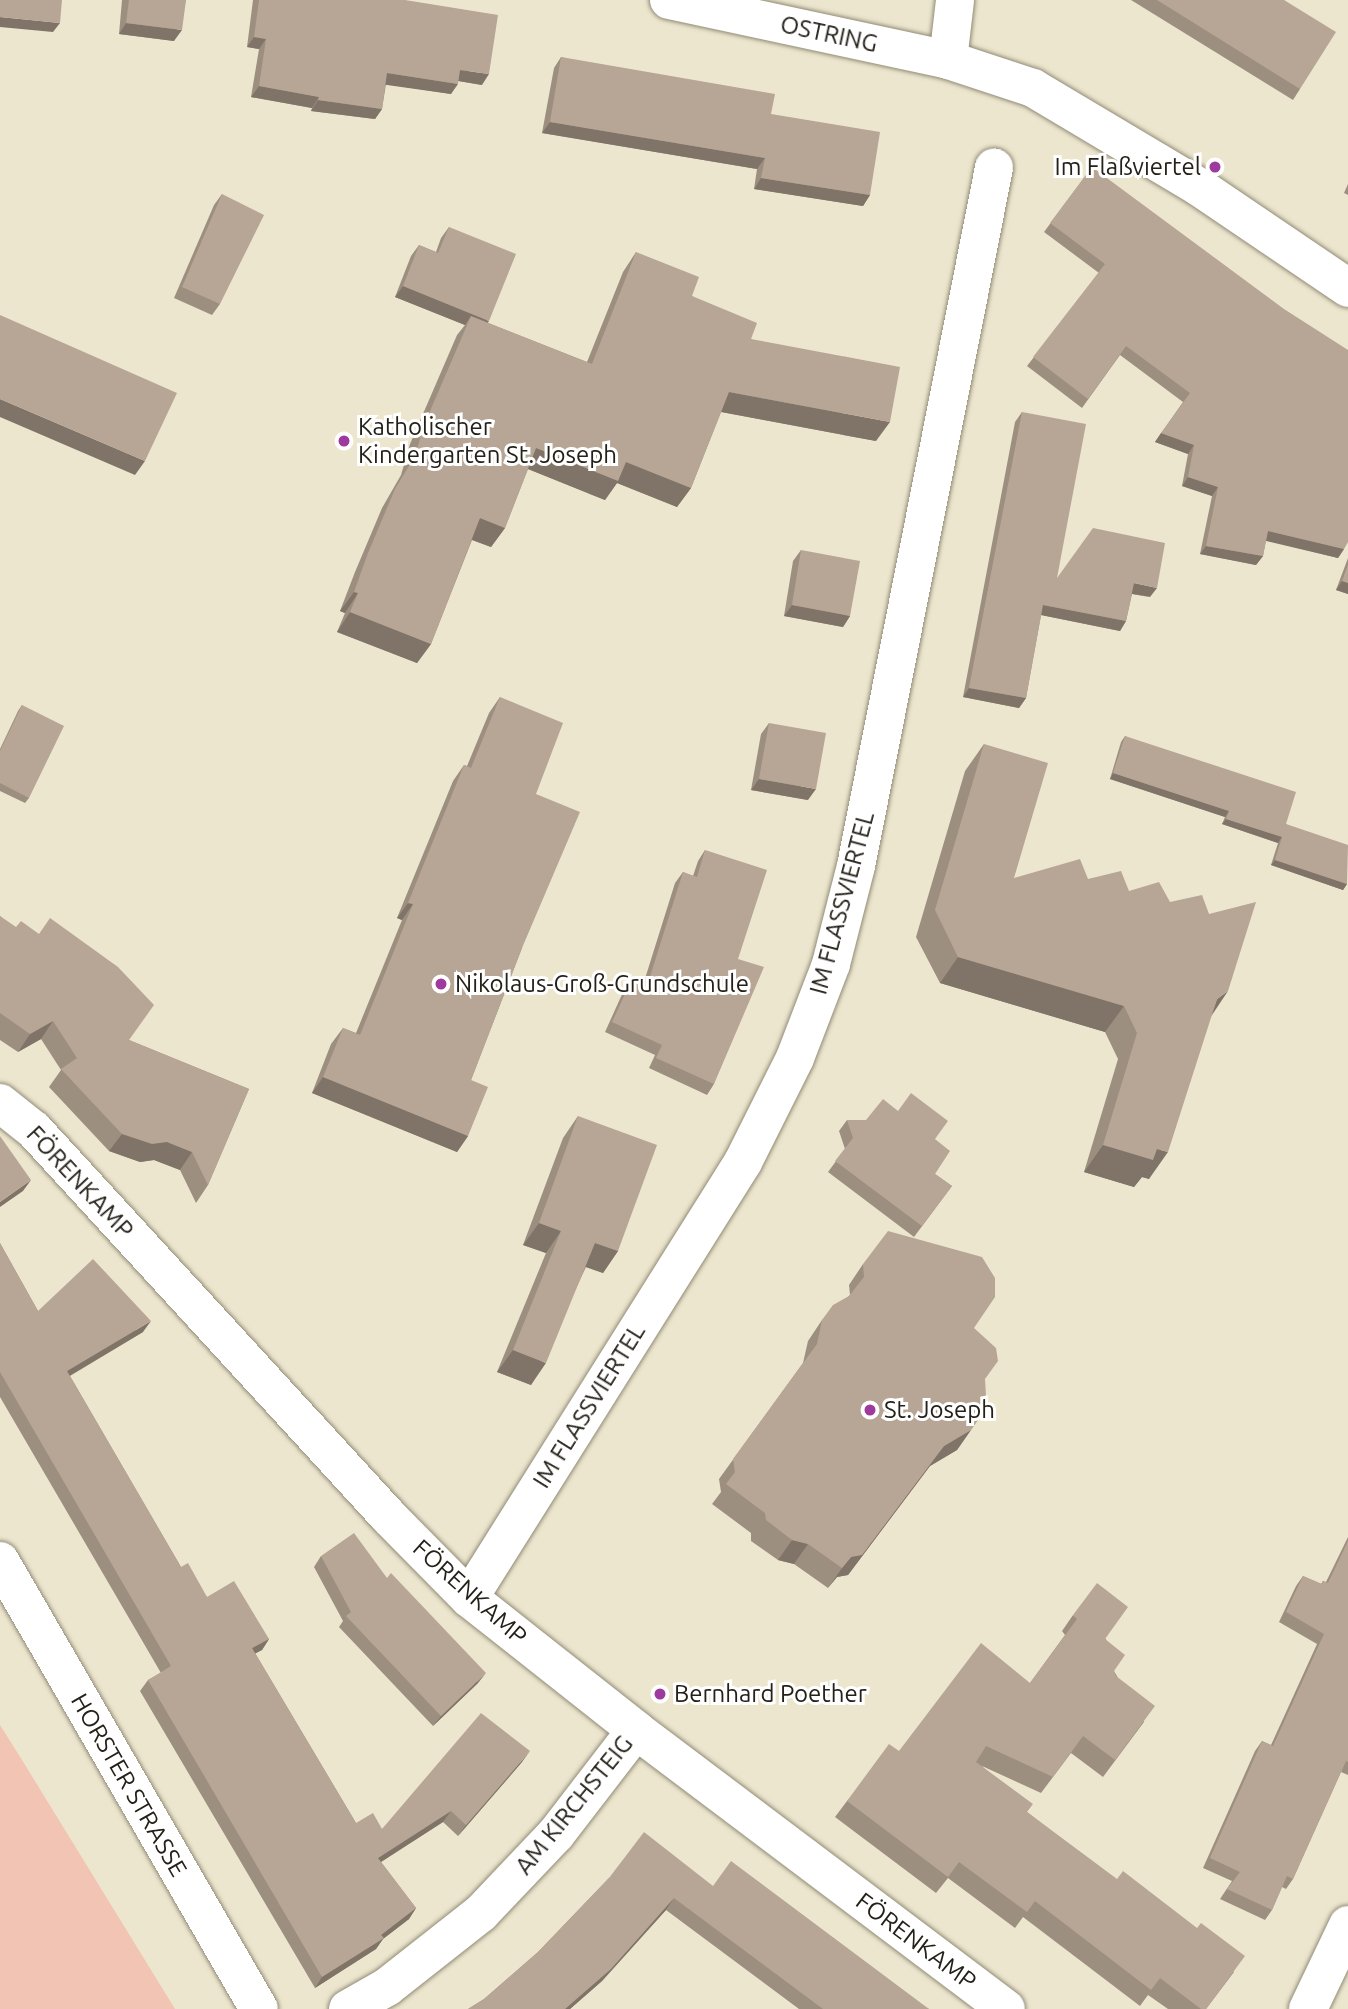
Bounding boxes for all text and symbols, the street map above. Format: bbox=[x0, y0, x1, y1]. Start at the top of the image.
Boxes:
street label: OSTRING bbox=[778, 10, 880, 58]
place label: Im Flaßviertel bbox=[1055, 153, 1201, 181]
marker: Im Flaßviertel bbox=[1207, 159, 1223, 175]
place label: Katholischer Kindergarten St. Joseph bbox=[358, 413, 617, 469]
marker: Katholischer Kindergarten St. Joseph bbox=[336, 433, 352, 449]
street label: IM FLASSVIERTEL bbox=[804, 809, 880, 997]
place label: Nikolaus-Groß-Grundschule bbox=[455, 970, 749, 998]
marker: Nikolaus-Groß-Grundschule bbox=[433, 976, 449, 992]
street label: FÖRENKAMP bbox=[21, 1120, 139, 1244]
street label: IM FLASSVIERTEL bbox=[527, 1319, 651, 1493]
place label: St. Joseph bbox=[884, 1396, 995, 1424]
marker: St. Joseph bbox=[862, 1402, 878, 1418]
street label: FÖRENKAMP bbox=[407, 1533, 533, 1651]
place label: Bernhard Poether bbox=[674, 1680, 867, 1708]
marker: Bernhard Poether bbox=[652, 1686, 668, 1702]
street label: HORSTER STRASSE bbox=[65, 1688, 193, 1882]
street label: AM KIRCHSTEIG bbox=[509, 1730, 639, 1880]
street label: FÖRENKAMP bbox=[850, 1886, 982, 1996]

